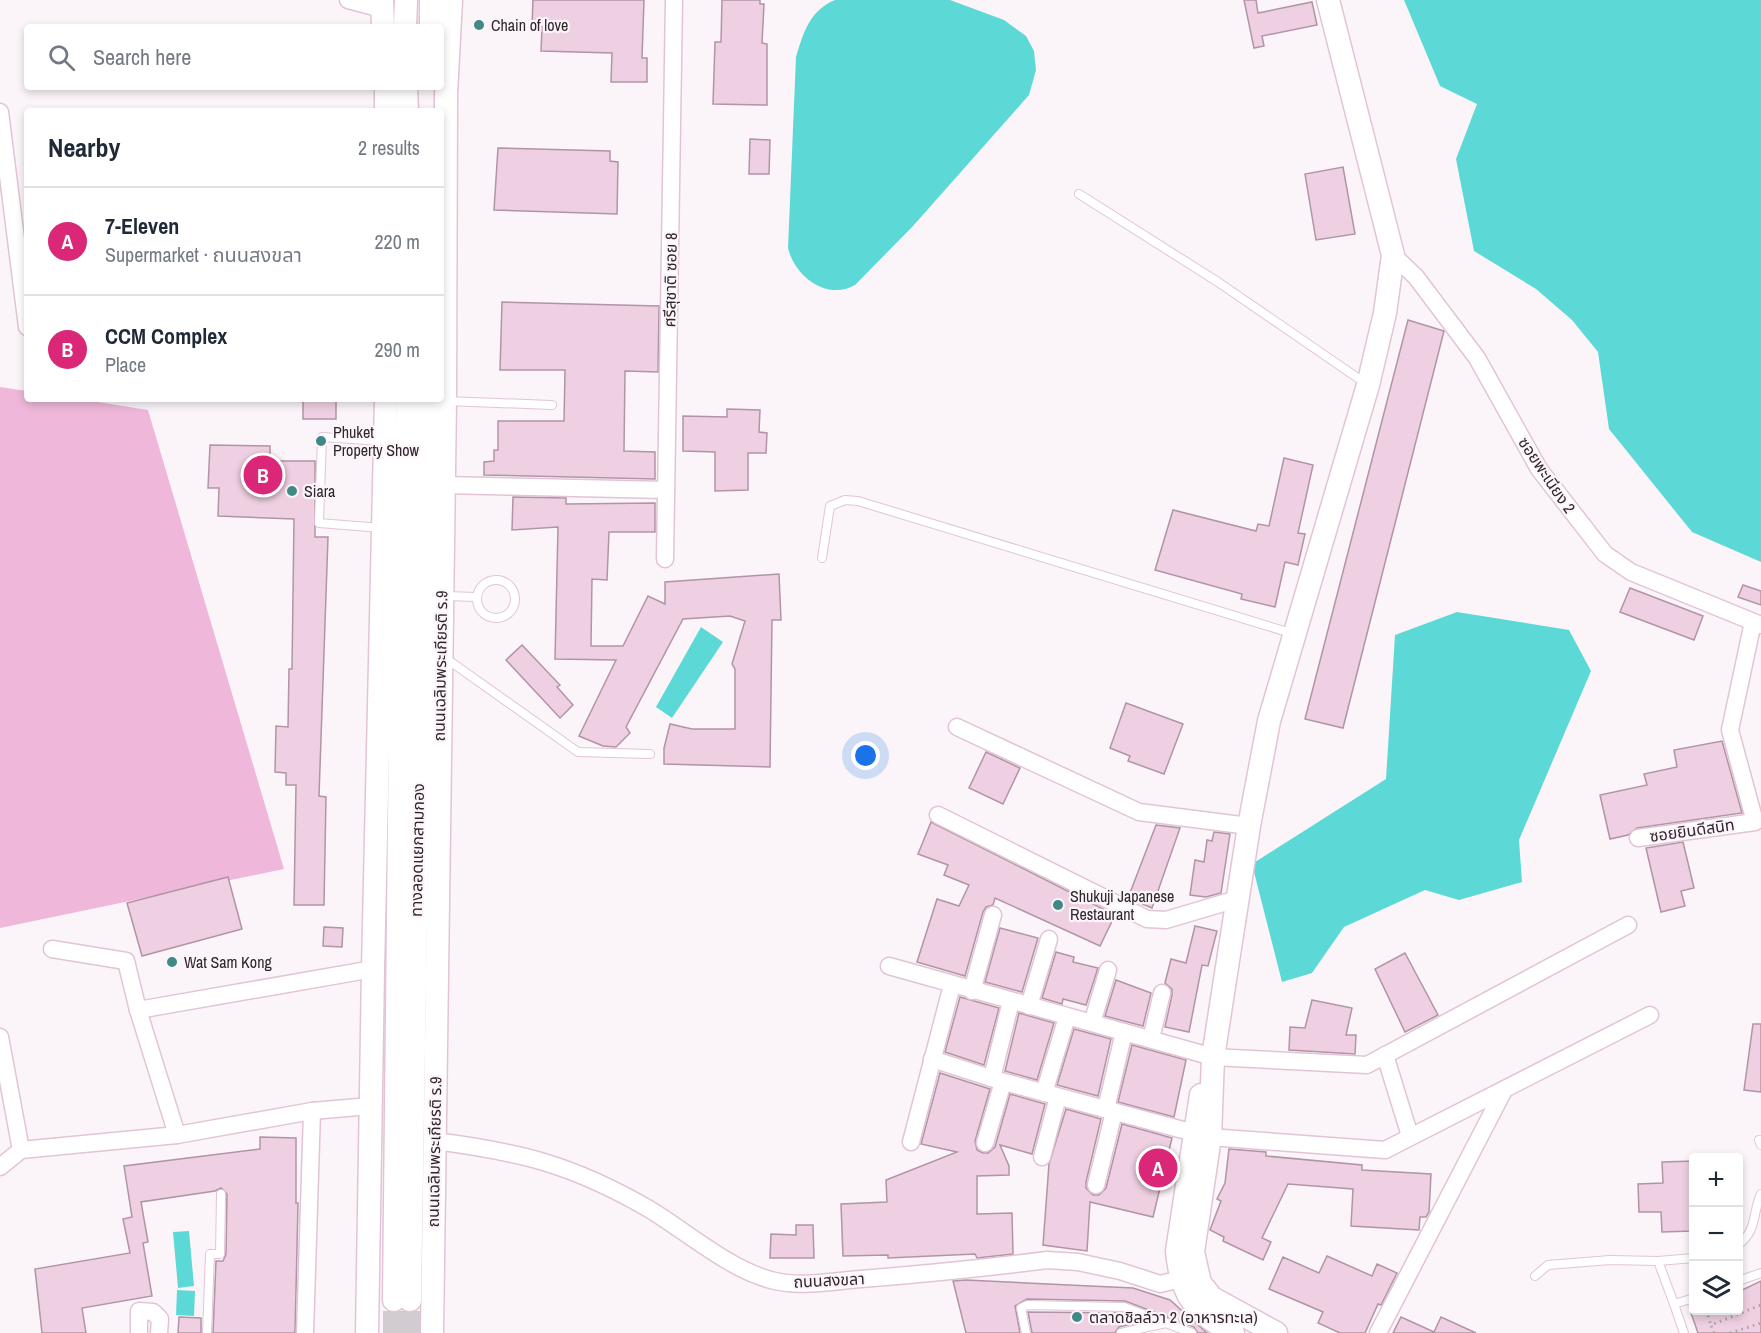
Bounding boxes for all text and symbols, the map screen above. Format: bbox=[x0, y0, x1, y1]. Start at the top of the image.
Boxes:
place label: Chain of love bbox=[491, 14, 568, 36]
marker: Chain of love bbox=[472, 18, 486, 32]
search box bbox=[24, 24, 444, 90]
icon: search bbox=[45, 41, 78, 74]
text: Search here bbox=[93, 42, 191, 72]
text: Nearby bbox=[48, 130, 120, 165]
text: 2 results bbox=[358, 134, 420, 161]
text: 7-Eleven bbox=[105, 211, 179, 241]
text: A bbox=[62, 228, 73, 255]
text: 220 m bbox=[374, 228, 420, 255]
street label: ศรีสุชาติ ซอย 8 bbox=[658, 232, 682, 328]
text: Supermarket · ถนนสงขลา bbox=[105, 241, 302, 268]
text: CCM Complex bbox=[105, 321, 227, 351]
text: B bbox=[62, 336, 73, 363]
text: 290 m bbox=[374, 336, 420, 363]
text: Place bbox=[105, 351, 146, 378]
place label: Phuket Property Show bbox=[333, 421, 420, 461]
street label: ซอยพะเนียง 2 bbox=[1513, 433, 1581, 517]
marker: Phuket Property Show bbox=[314, 434, 328, 448]
pin: B bbox=[244, 452, 282, 498]
place label: Siara bbox=[304, 480, 336, 502]
marker: Siara bbox=[285, 484, 299, 498]
street label: ถนนเฉลิมพระเกียรติ ร.9 bbox=[428, 590, 452, 742]
your location bbox=[851, 741, 880, 770]
street label: ทางลอดแยกสามกอง bbox=[405, 783, 429, 917]
street label: ซอยยินดีสนิท bbox=[1648, 813, 1736, 847]
place label: Shukuji Japanese Restaurant bbox=[1070, 885, 1174, 925]
marker: Shukuji Japanese Restaurant bbox=[1051, 898, 1065, 912]
place label: Wat Sam Kong bbox=[184, 951, 272, 973]
marker: Wat Sam Kong bbox=[165, 955, 179, 969]
street label: ถนนเฉลิมพระเกียรติ ร.9 bbox=[422, 1076, 446, 1228]
pin: A bbox=[1138, 1146, 1178, 1190]
map controls bbox=[1689, 1153, 1743, 1315]
button: + bbox=[1689, 1153, 1743, 1207]
button: − bbox=[1689, 1207, 1743, 1261]
button: layers bbox=[1689, 1261, 1743, 1315]
street label: ถนนสงขลา bbox=[793, 1267, 865, 1293]
place label: ตลาดชิลล์วา 2 (อาหารทะเล) bbox=[1089, 1306, 1258, 1328]
marker: ตลาดชิลล์วา 2 (อาหารทะเล) bbox=[1070, 1310, 1084, 1324]

